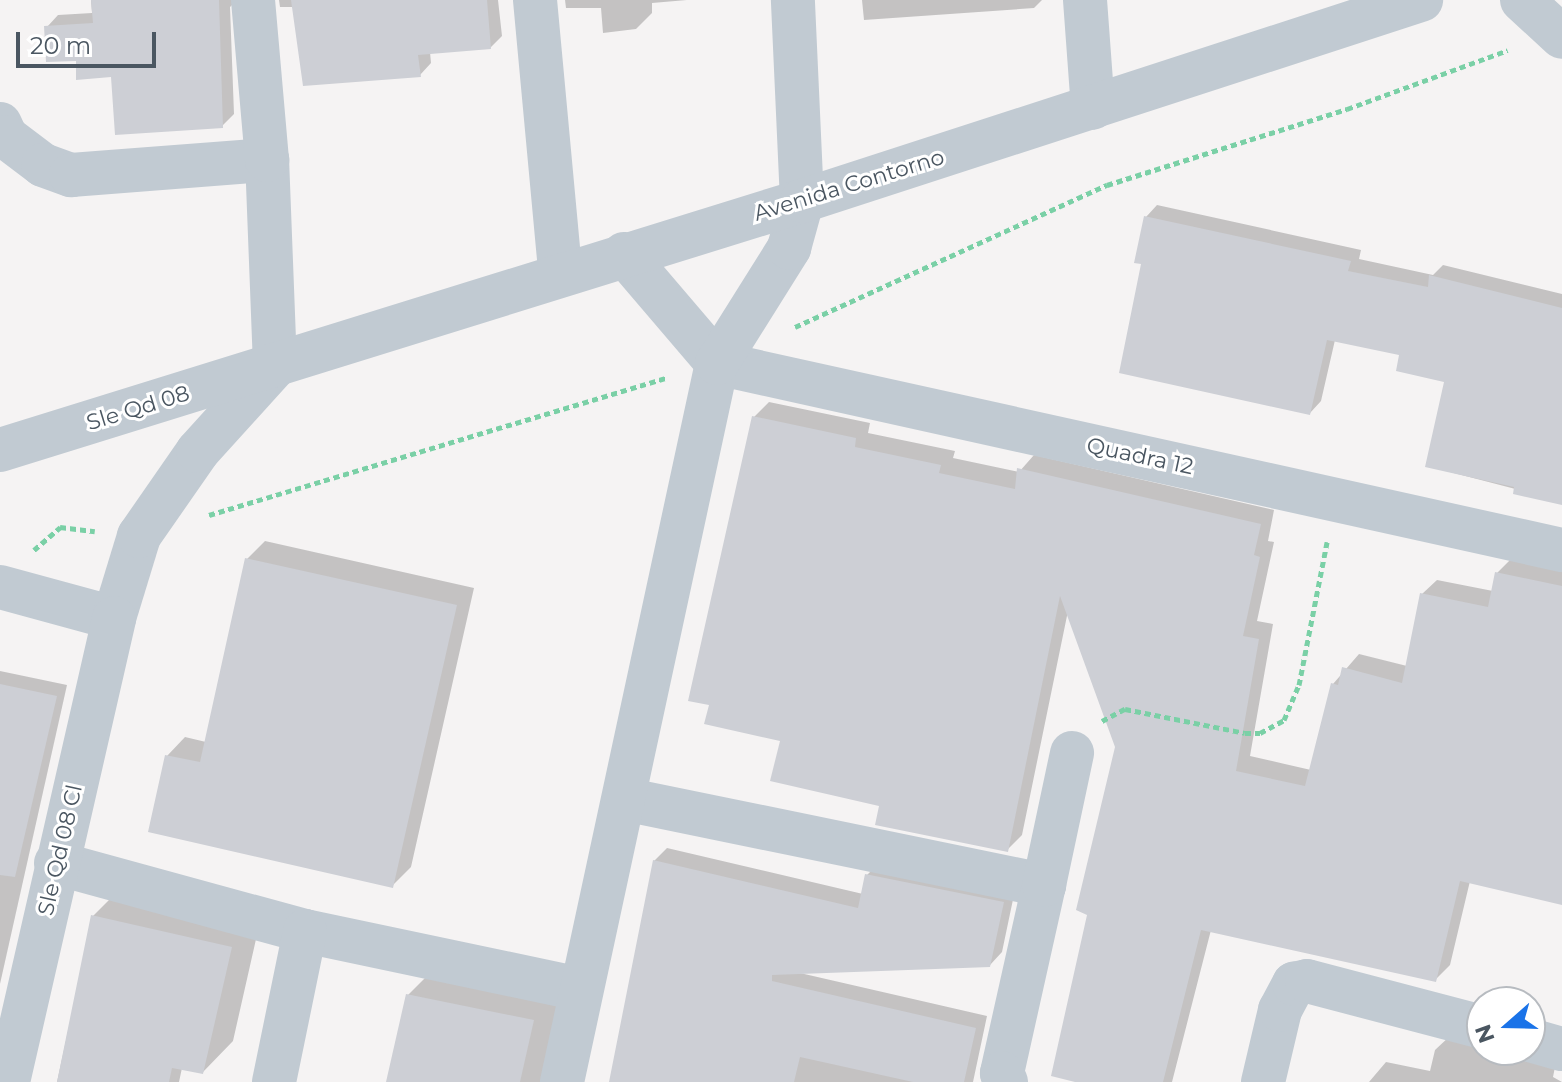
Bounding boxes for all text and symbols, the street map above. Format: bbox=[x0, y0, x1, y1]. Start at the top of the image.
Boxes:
scale bar bbox=[20, 16, 160, 66]
text: 20 m bbox=[30, 31, 91, 60]
street label: Avenida Contorno bbox=[751, 143, 947, 227]
street label: Sle Qd 08 bbox=[83, 380, 193, 436]
street label: Quadra 12 bbox=[1084, 432, 1196, 480]
street label: Sle Qd 08 Cl bbox=[32, 782, 88, 918]
north arrow bbox=[1466, 986, 1546, 1066]
text: N bbox=[1469, 1021, 1501, 1047]

